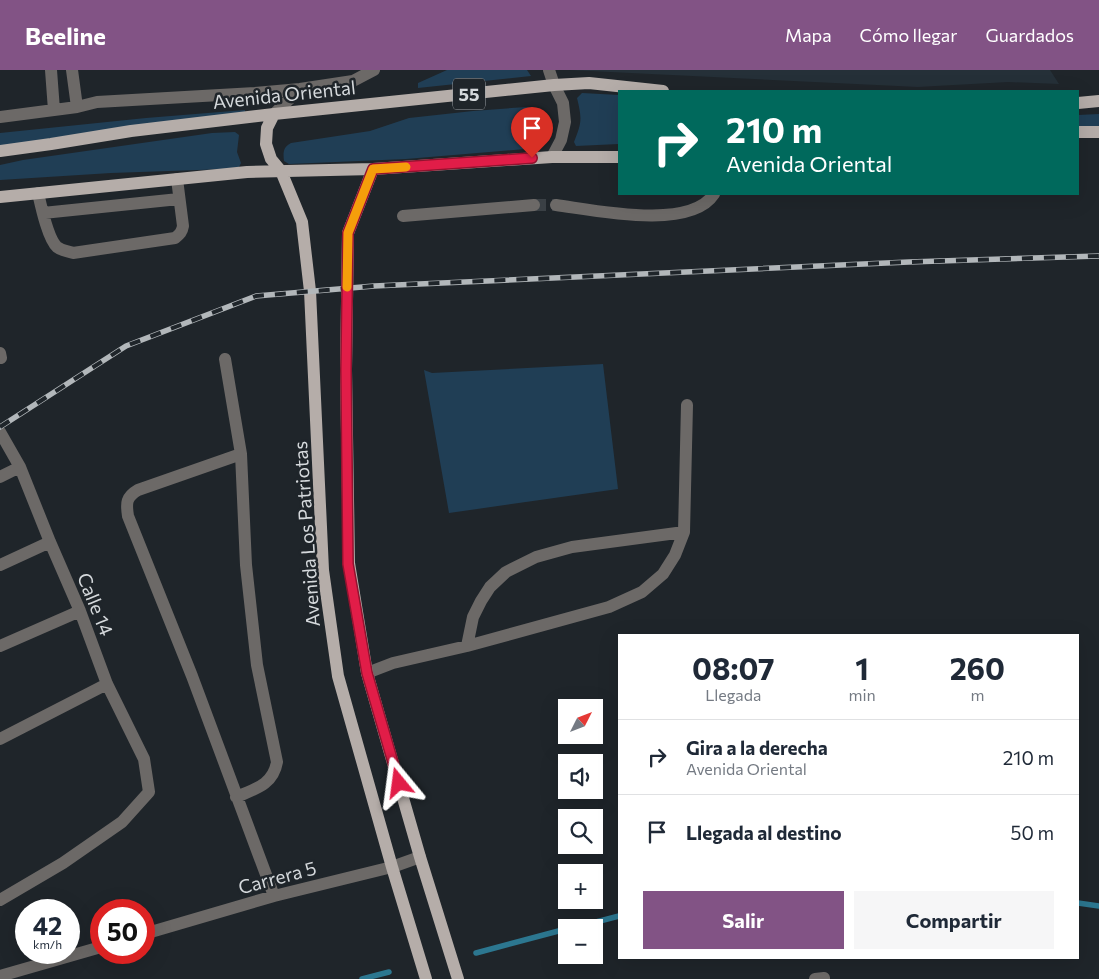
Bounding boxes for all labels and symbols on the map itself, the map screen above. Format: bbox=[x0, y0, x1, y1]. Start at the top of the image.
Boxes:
street label: Avenida Oriental bbox=[211, 75, 357, 113]
road number: 55 bbox=[453, 78, 485, 110]
pin bbox=[511, 107, 553, 158]
street label: Avenida Los Patriotas bbox=[288, 440, 324, 628]
street label: Calle 14 bbox=[73, 569, 119, 639]
north arrow bbox=[558, 699, 602, 744]
position arrow bbox=[372, 756, 424, 808]
street label: Carrera 5 bbox=[236, 856, 318, 898]
speed limit sign: 50 bbox=[90, 899, 155, 964]

